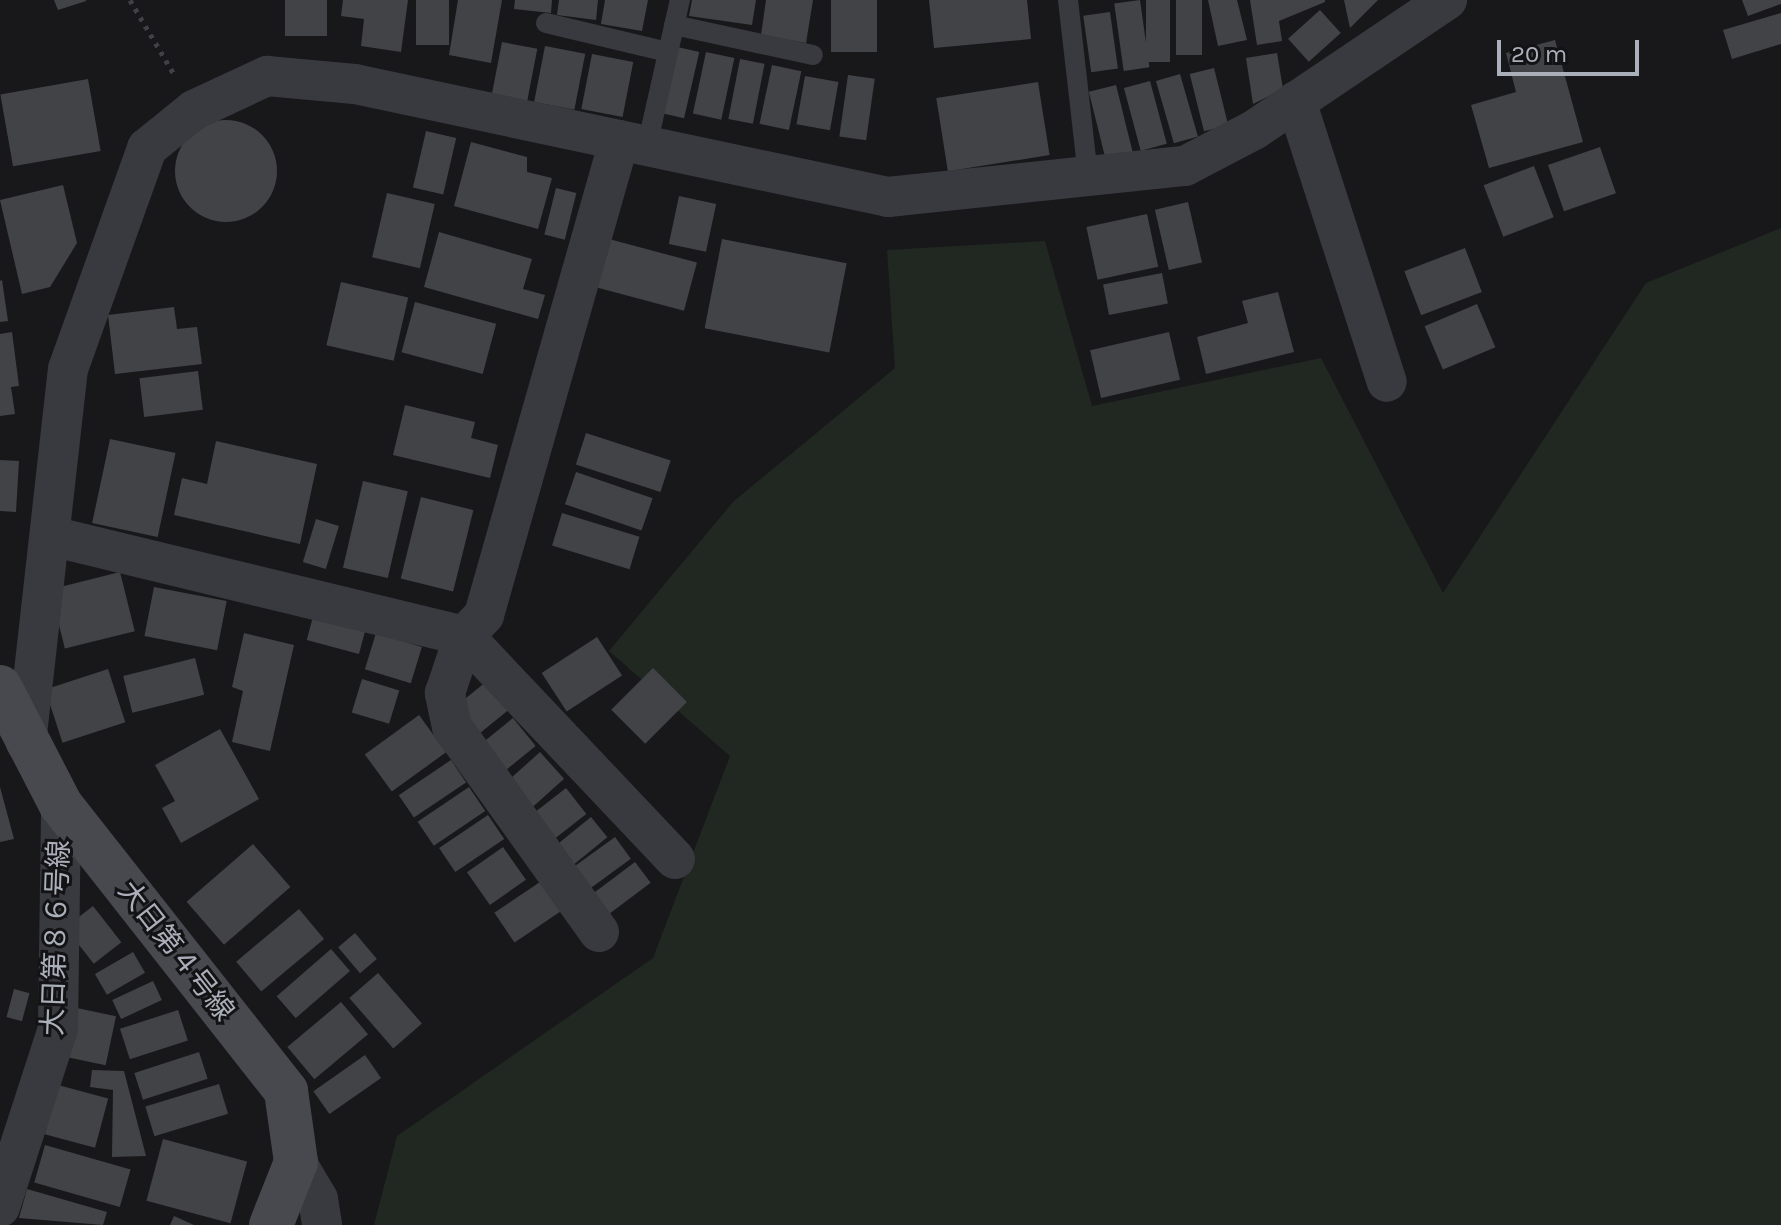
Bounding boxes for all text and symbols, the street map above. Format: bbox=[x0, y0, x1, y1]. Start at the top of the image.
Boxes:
scale bar bbox=[1501, 24, 1643, 74]
text: 20 m bbox=[1511, 40, 1567, 68]
street label: 大日第８６号線 bbox=[36, 839, 76, 1037]
street label: 大日第４号線 bbox=[111, 874, 241, 1028]

